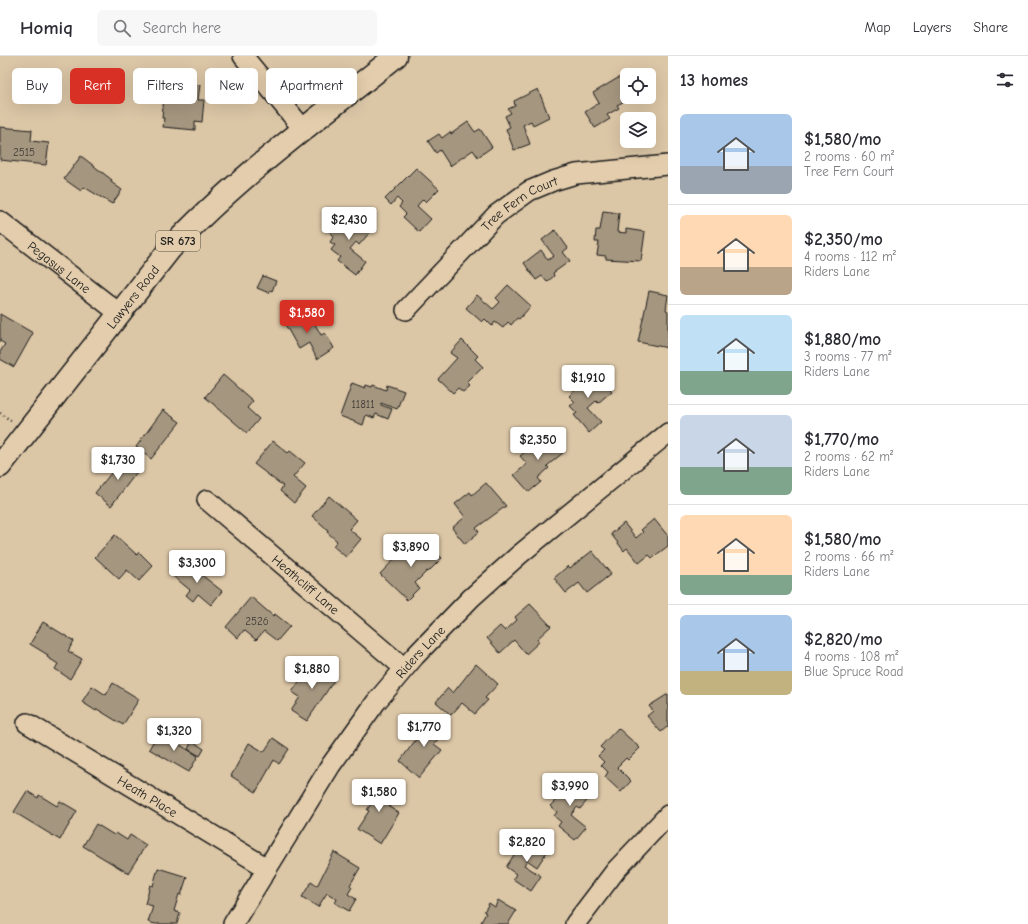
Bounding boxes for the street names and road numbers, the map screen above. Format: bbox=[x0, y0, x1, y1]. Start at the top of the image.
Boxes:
street label: Tree Fern Court bbox=[478, 173, 560, 234]
road number: SR 673 bbox=[156, 231, 200, 251]
street label: Pegasus Lane bbox=[25, 238, 94, 297]
street label: Lawyers Road bbox=[104, 263, 162, 332]
street label: Heathcliff Lane bbox=[269, 552, 343, 618]
street label: Riders Lane bbox=[393, 622, 448, 681]
street label: Heath Place bbox=[115, 773, 181, 820]

